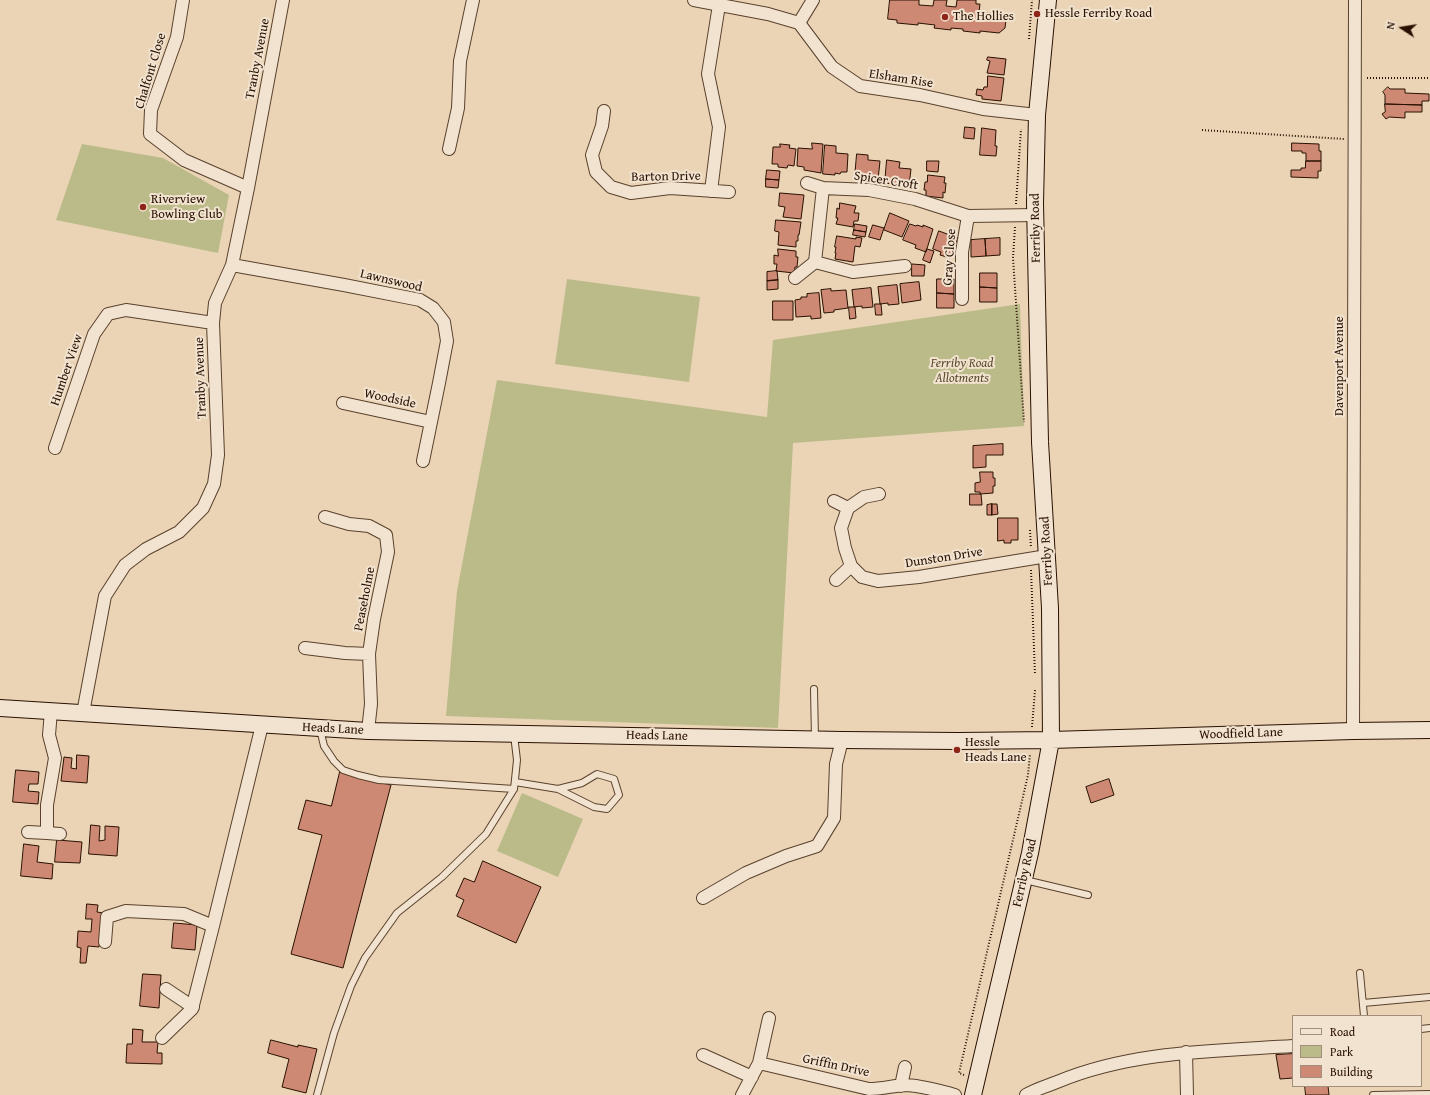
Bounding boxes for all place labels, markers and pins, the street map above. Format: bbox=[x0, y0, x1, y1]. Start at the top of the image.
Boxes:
place label: Hessle Ferriby Road bbox=[1045, 6, 1152, 22]
place label: The Hollies bbox=[953, 9, 1014, 25]
marker: Hessle Ferriby Road bbox=[1032, 9, 1042, 19]
marker: The Hollies bbox=[940, 12, 950, 22]
place label: Riverview Bowling Club bbox=[151, 192, 222, 223]
marker: Riverview Bowling Club bbox=[138, 202, 148, 212]
place label: Hessle Heads Lane bbox=[965, 735, 1027, 766]
marker: Hessle Heads Lane bbox=[952, 745, 962, 755]

